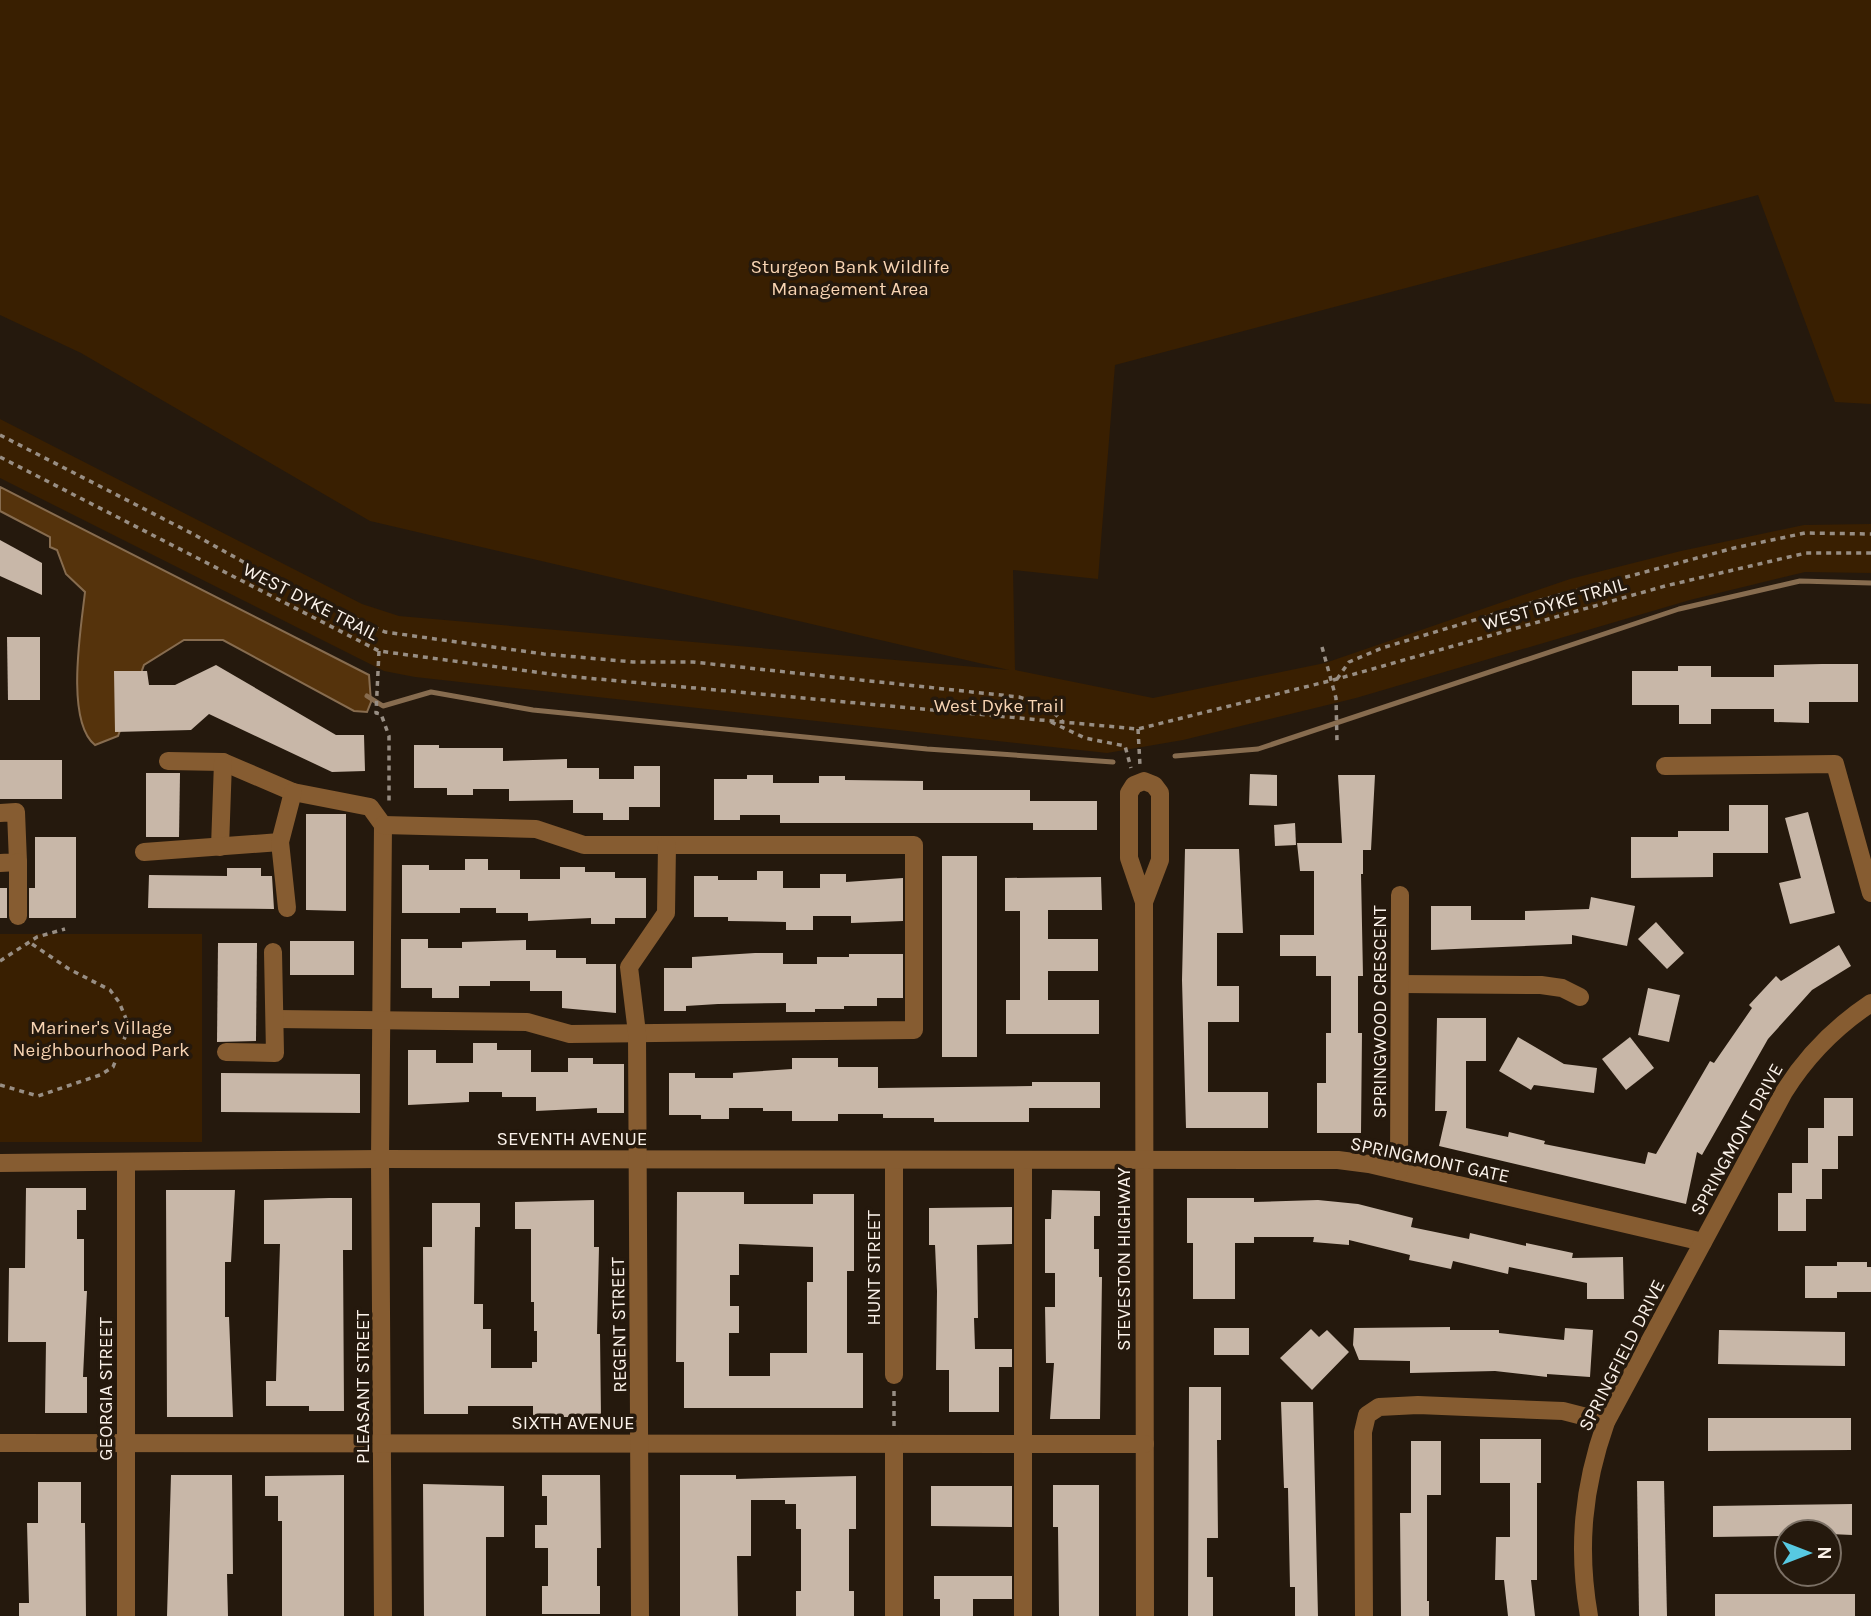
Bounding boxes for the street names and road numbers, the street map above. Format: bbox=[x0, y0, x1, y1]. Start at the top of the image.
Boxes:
street label: WEST DYKE TRAIL bbox=[239, 558, 382, 645]
street label: WEST DYKE TRAIL bbox=[1480, 573, 1629, 635]
street label: SPRINGWOOD CRESCENT bbox=[1369, 905, 1391, 1119]
street label: SPRINGMONT DRIVE bbox=[1686, 1060, 1788, 1219]
street label: SEVENTH AVENUE bbox=[496, 1128, 648, 1150]
street label: SPRINGMONT GATE bbox=[1348, 1132, 1511, 1188]
street label: STEVESTON HIGHWAY bbox=[1113, 1166, 1135, 1351]
street label: HUNT STREET bbox=[863, 1210, 885, 1326]
street label: REGENT STREET bbox=[607, 1256, 631, 1393]
street label: SPRINGFIELD DRIVE bbox=[1574, 1276, 1670, 1435]
street label: PLEASANT STREET bbox=[352, 1310, 374, 1464]
street label: GEORGIA STREET bbox=[95, 1317, 117, 1461]
street label: SIXTH AVENUE bbox=[511, 1412, 635, 1434]

